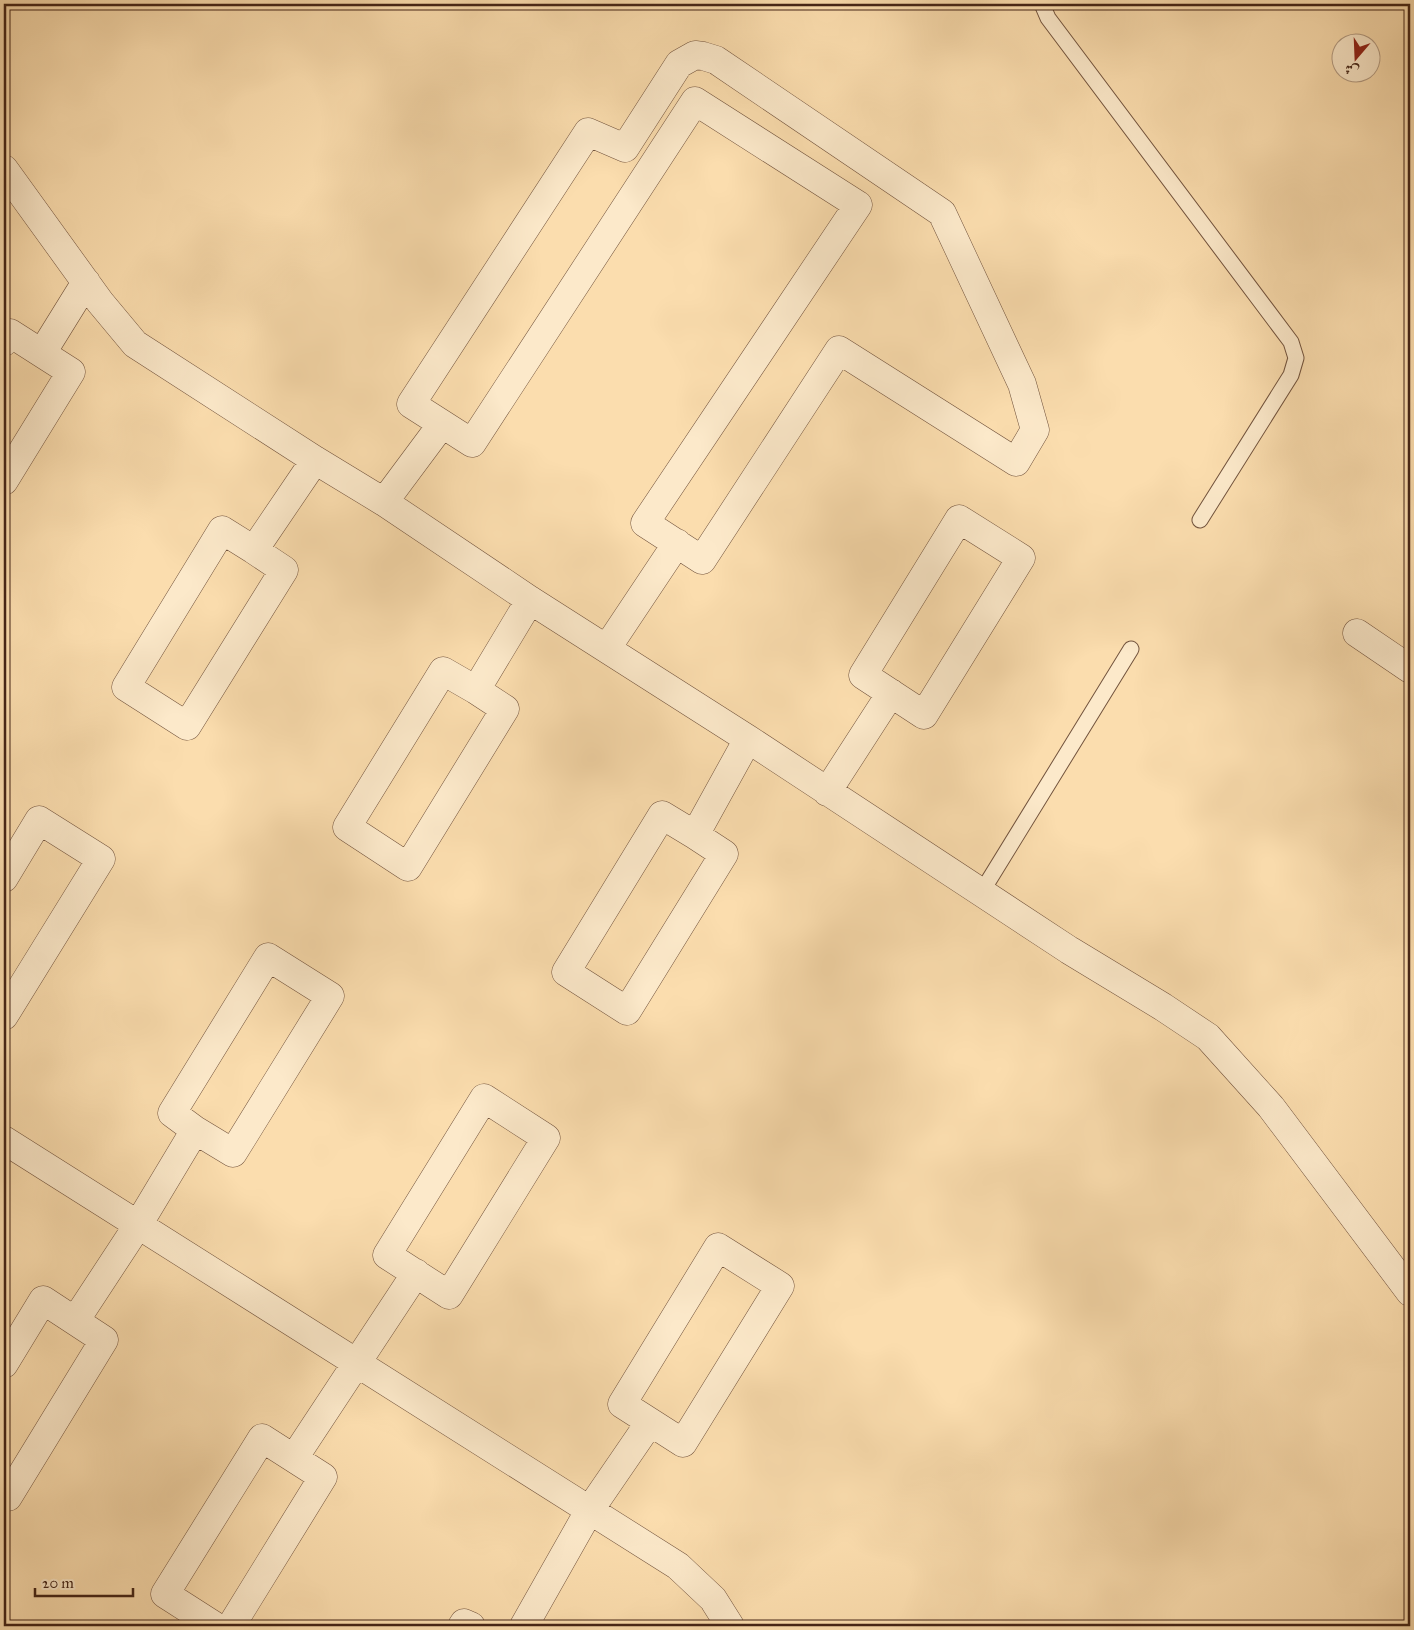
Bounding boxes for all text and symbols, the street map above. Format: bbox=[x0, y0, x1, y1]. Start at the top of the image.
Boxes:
north arrow bbox=[1332, 32, 1382, 82]
text: ش bbox=[1342, 59, 1361, 80]
scale bar bbox=[35, 1565, 132, 1597]
text: 20 m bbox=[42, 1574, 74, 1592]

